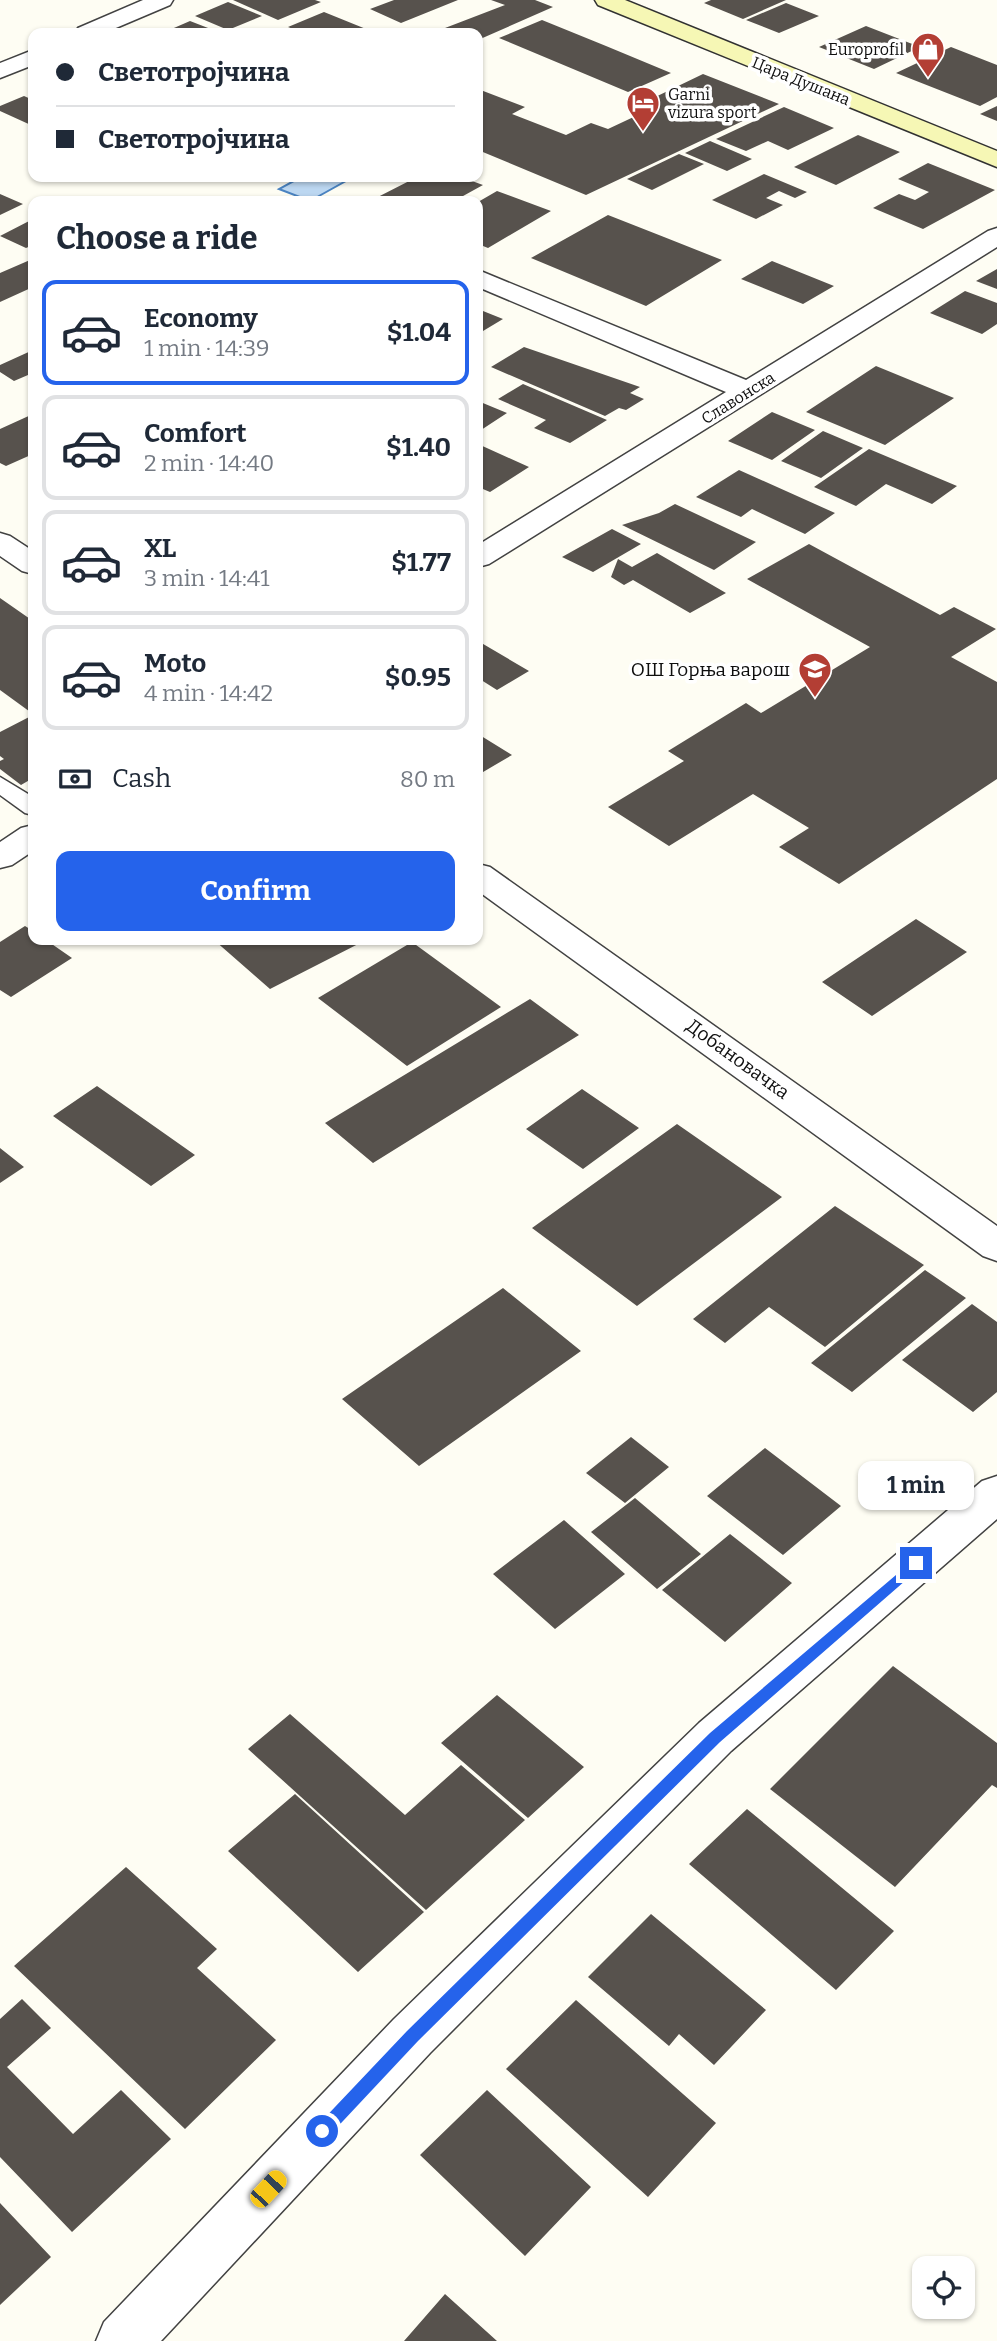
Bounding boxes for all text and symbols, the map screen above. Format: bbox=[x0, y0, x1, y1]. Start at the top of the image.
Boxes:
shop icon: Europrofil bbox=[909, 30, 947, 79]
place label: Europrofil bbox=[828, 40, 904, 59]
street label: Цара Душана bbox=[749, 53, 853, 109]
text: Светотројчина bbox=[98, 57, 290, 88]
hotel icon: Garni vizura sport bbox=[624, 84, 662, 133]
place label: Garni vizura sport bbox=[667, 85, 757, 122]
text: Светотројчина bbox=[98, 124, 290, 155]
text: Choose a ride bbox=[56, 219, 257, 257]
icon: car bbox=[60, 301, 123, 364]
text: Economy bbox=[144, 303, 258, 334]
text: $1.04 bbox=[387, 317, 451, 348]
text: 1 min · 14:39 bbox=[144, 334, 270, 362]
street label: Славонска bbox=[698, 368, 778, 428]
icon: car bbox=[60, 416, 123, 479]
text: Comfort bbox=[144, 418, 247, 449]
text: $1.40 bbox=[386, 432, 451, 463]
text: 2 min · 14:40 bbox=[144, 449, 274, 477]
icon: car bbox=[60, 531, 123, 594]
text: XL bbox=[144, 533, 176, 564]
text: $1.77 bbox=[391, 547, 451, 578]
text: 3 min · 14:41 bbox=[144, 564, 270, 592]
icon: car bbox=[60, 646, 123, 709]
text: Moto bbox=[144, 648, 206, 679]
school or university icon: ОШ Горња варош bbox=[796, 650, 834, 699]
place label: ОШ Горња варош bbox=[631, 658, 790, 681]
text: $0.95 bbox=[385, 662, 451, 693]
text: 4 min · 14:42 bbox=[144, 679, 273, 707]
icon: cash bbox=[56, 760, 94, 798]
text: Cash bbox=[112, 763, 171, 794]
text: 80 m bbox=[400, 765, 455, 793]
button: Confirm bbox=[56, 851, 455, 931]
street label: Добановачка bbox=[682, 1014, 794, 1104]
callout: 1 min bbox=[858, 1462, 974, 1510]
text: 1 min bbox=[887, 1471, 945, 1499]
route end bbox=[900, 1547, 932, 1579]
route start bbox=[306, 2115, 338, 2147]
car bbox=[246, 2166, 291, 2212]
map controls bbox=[912, 2256, 975, 2319]
button: locate bbox=[912, 2256, 975, 2319]

